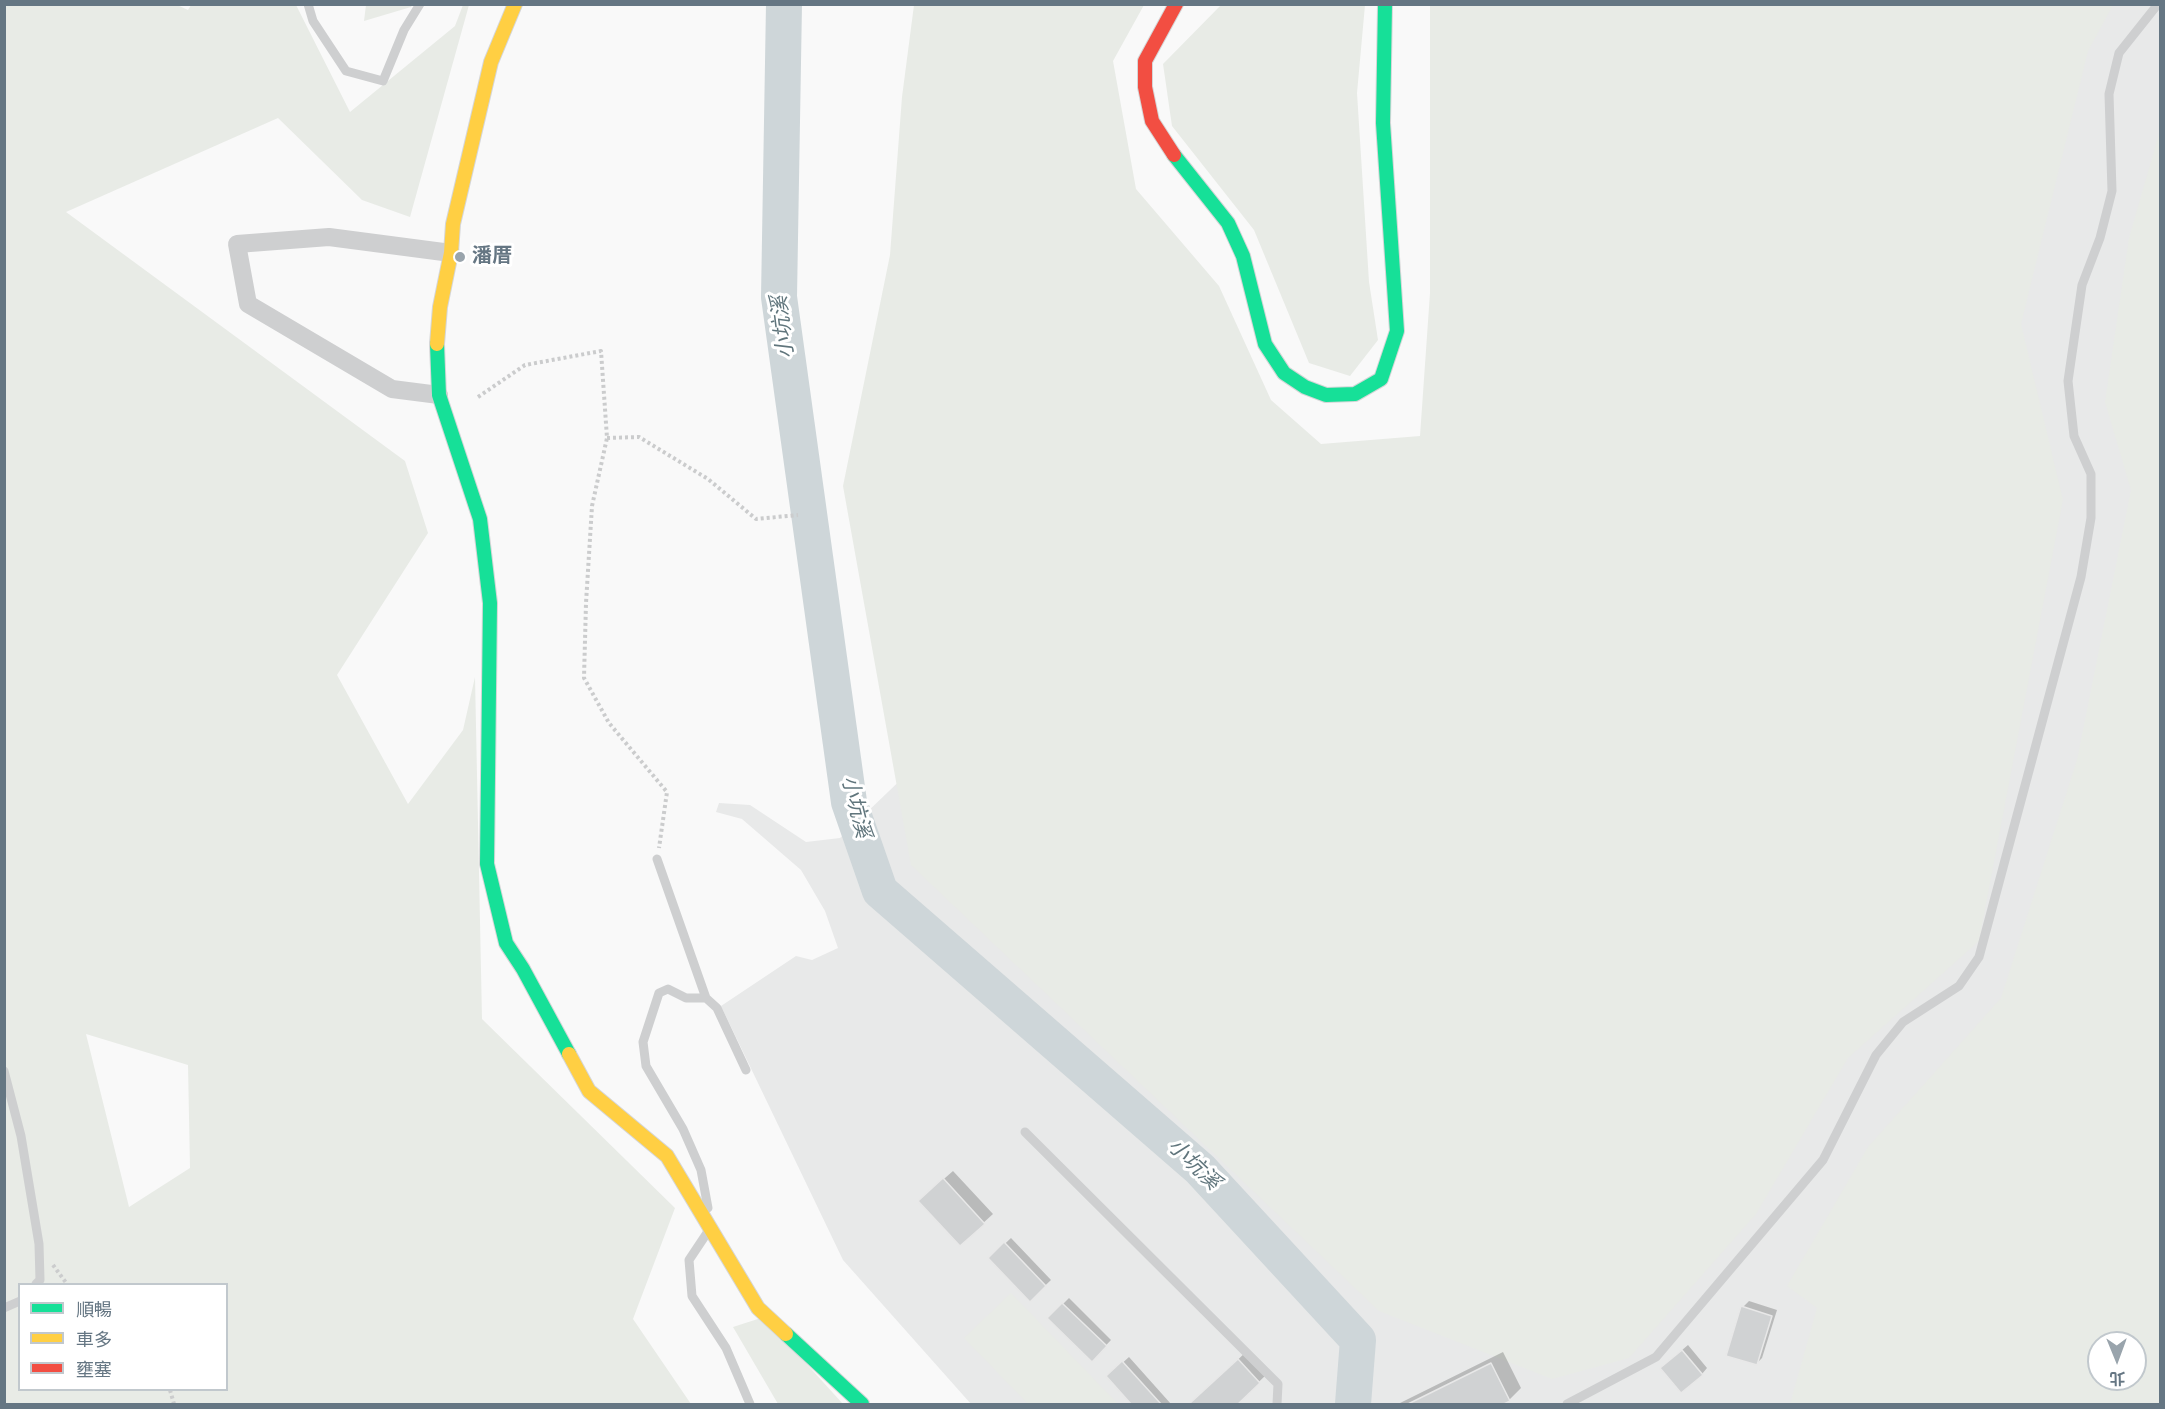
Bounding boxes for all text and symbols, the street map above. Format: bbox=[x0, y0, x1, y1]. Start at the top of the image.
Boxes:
place label: 潘厝 bbox=[472, 245, 512, 269]
marker: 潘厝 bbox=[453, 250, 467, 264]
water label: 小坑溪 bbox=[768, 294, 800, 360]
water label: 小坑溪 bbox=[835, 773, 875, 841]
water label: 小坑溪 bbox=[1162, 1134, 1224, 1196]
legend bbox=[18, 1283, 228, 1391]
text: 順暢 bbox=[76, 1300, 112, 1321]
text: 車多 bbox=[76, 1330, 112, 1351]
north arrow bbox=[2087, 1331, 2147, 1391]
text: 壅塞 bbox=[76, 1360, 112, 1381]
text: 北 bbox=[2109, 1368, 2125, 1387]

